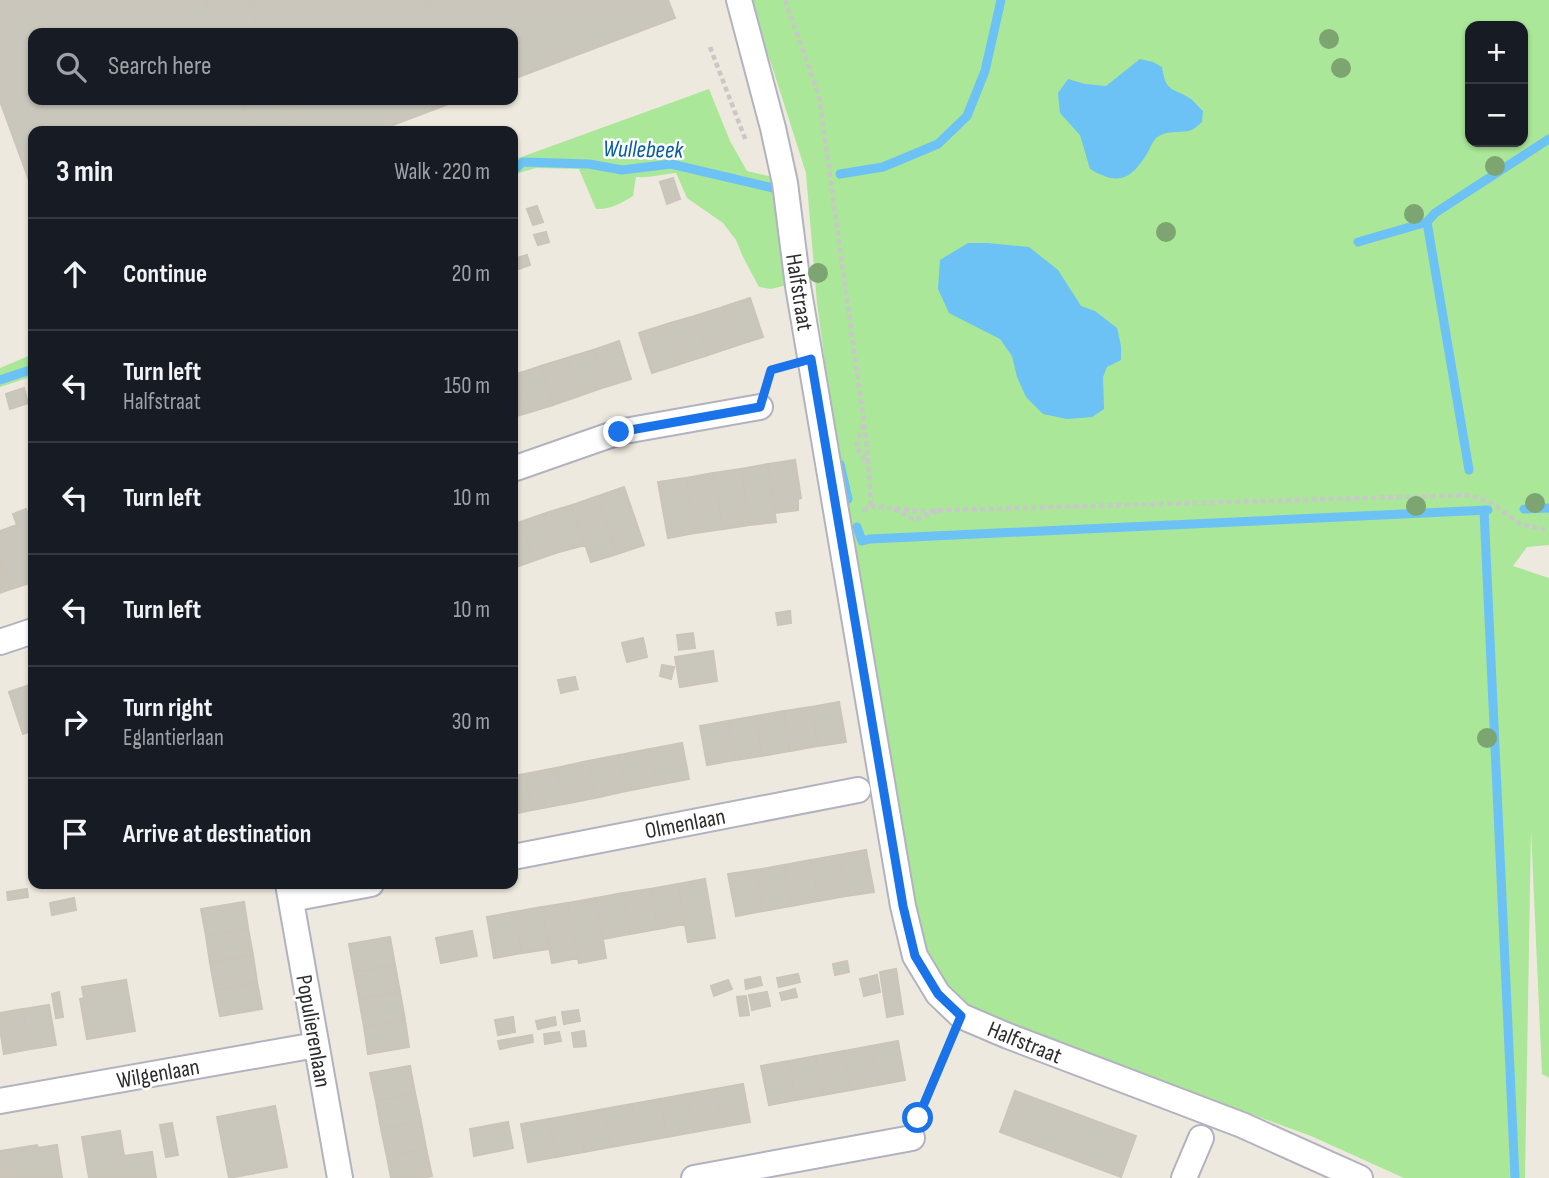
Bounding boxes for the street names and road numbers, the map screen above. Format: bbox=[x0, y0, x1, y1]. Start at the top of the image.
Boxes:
street label: Halfstraat bbox=[779, 252, 819, 333]
street label: Olmenlaan bbox=[643, 802, 728, 845]
street label: Populierenlaan bbox=[289, 973, 337, 1090]
street label: Halfstraat bbox=[983, 1015, 1066, 1070]
street label: Wilgenlaan bbox=[115, 1053, 202, 1095]

